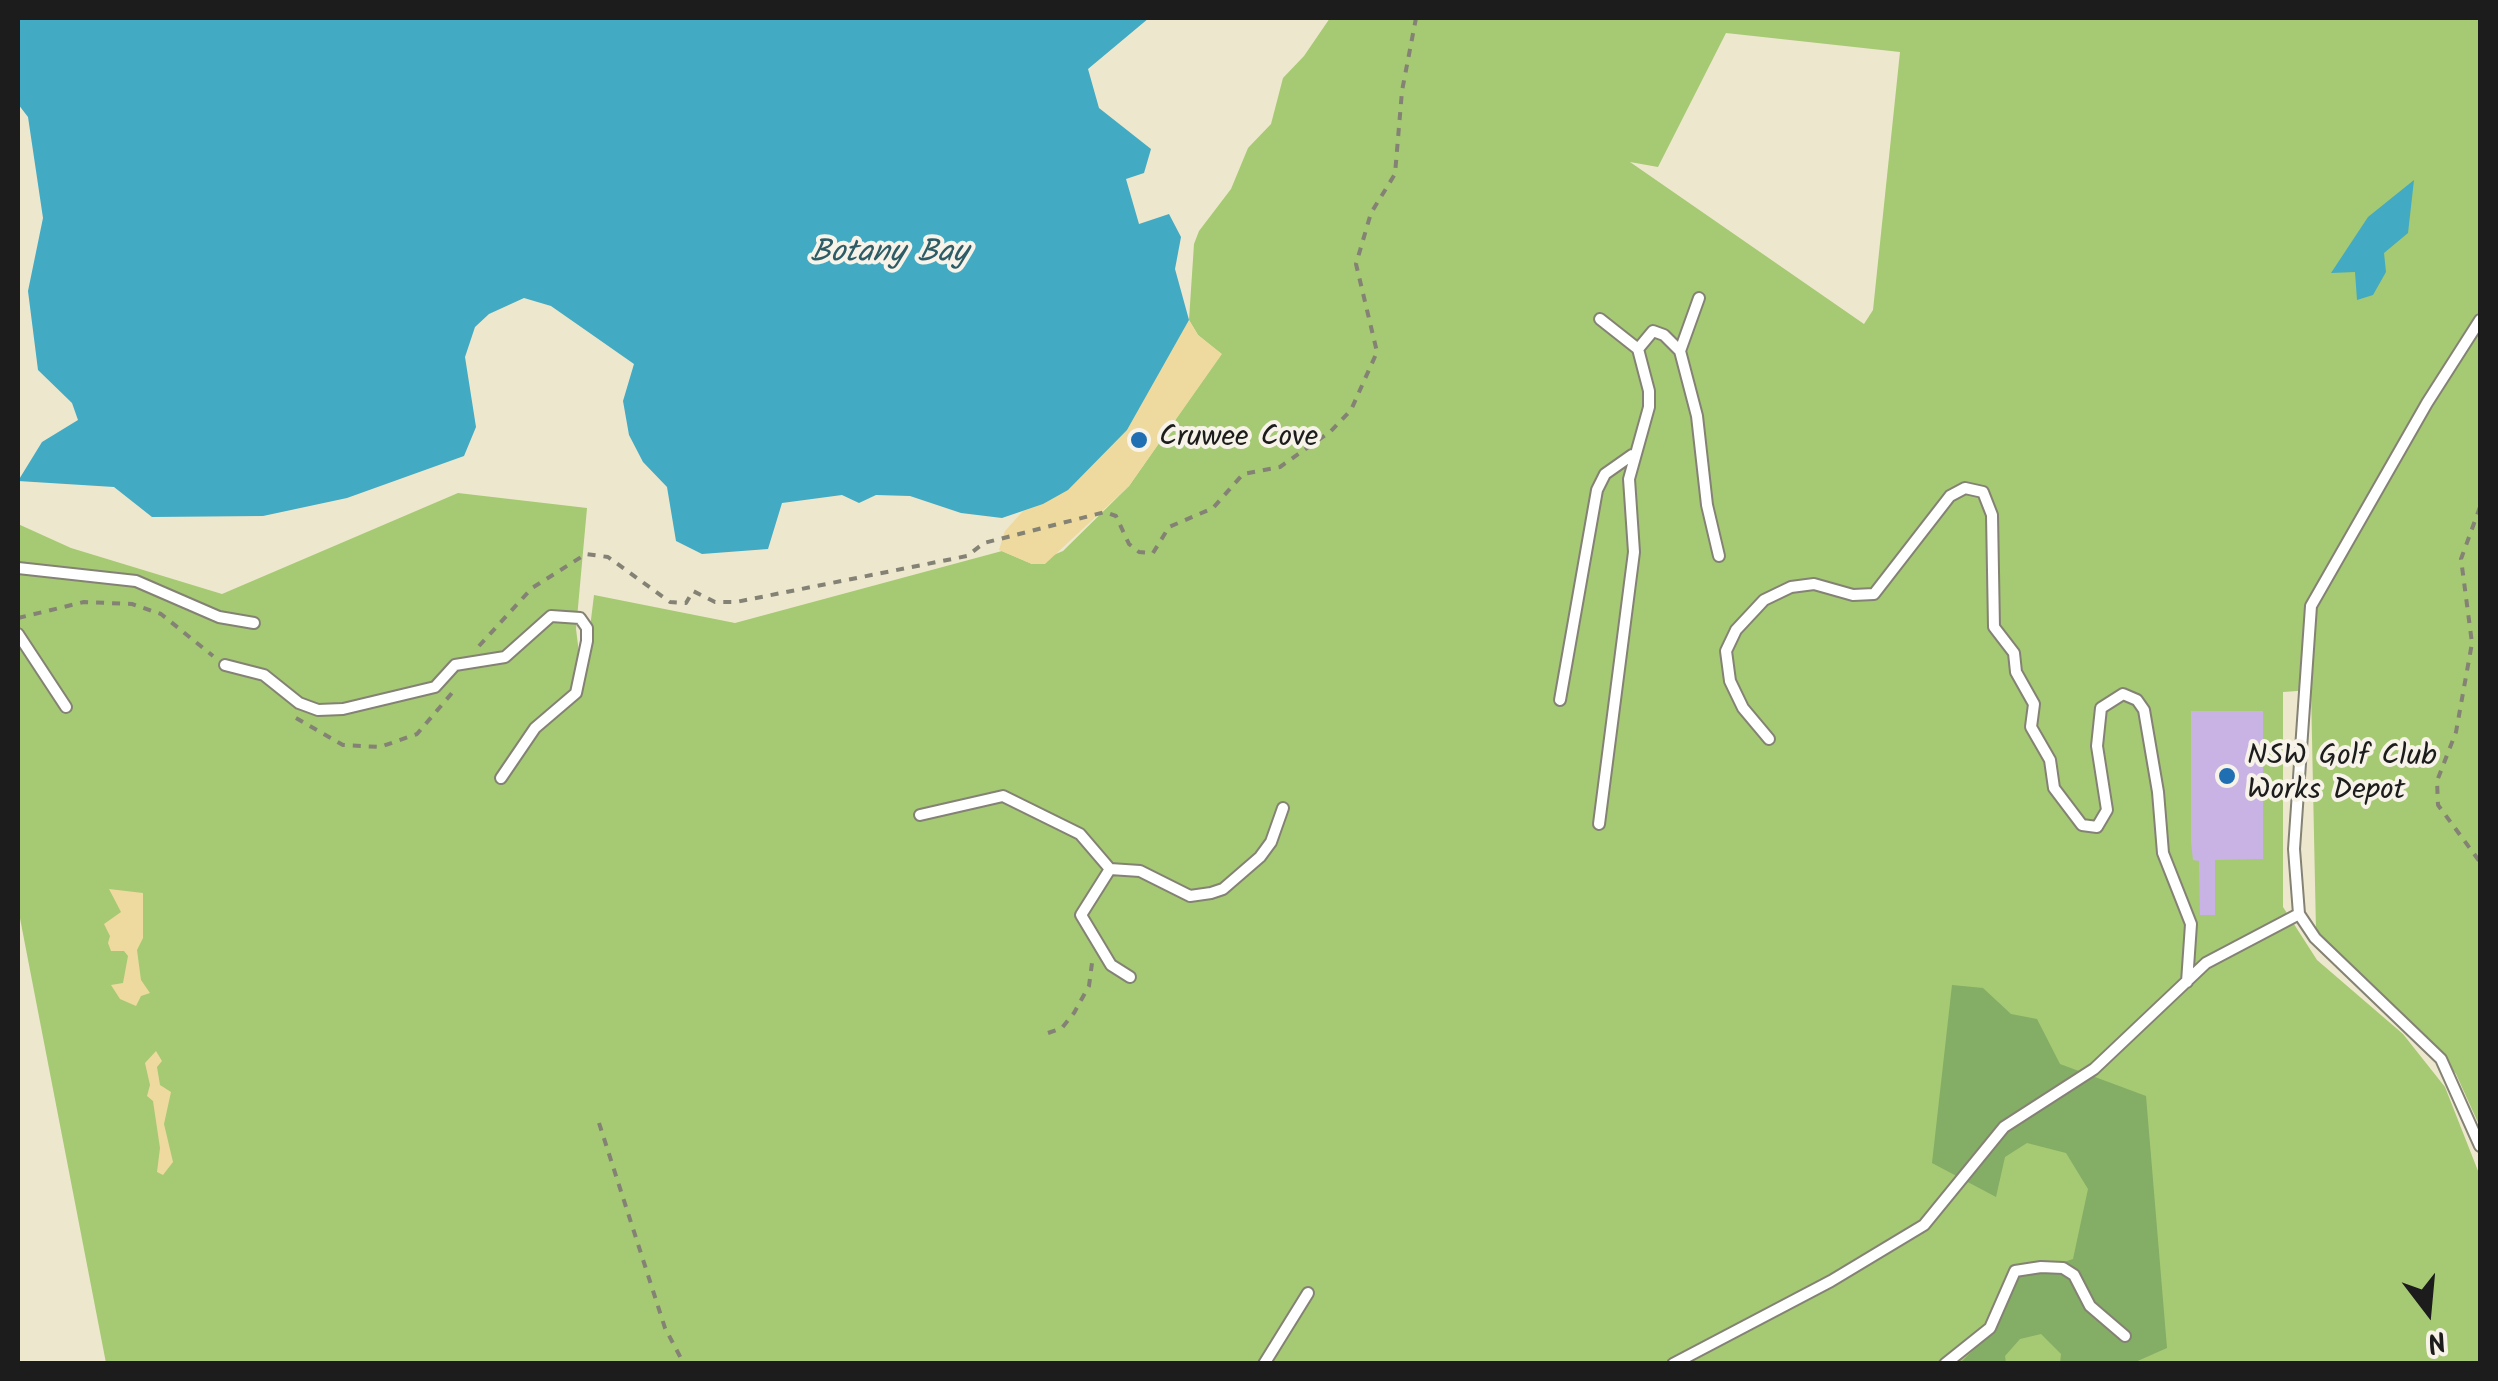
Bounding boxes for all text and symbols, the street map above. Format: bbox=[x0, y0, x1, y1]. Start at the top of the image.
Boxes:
water label: Botany Bay bbox=[810, 237, 968, 275]
place label: Cruwee Cove bbox=[1159, 422, 1318, 458]
marker: Cruwee Cove bbox=[1128, 429, 1150, 451]
place label: NSW Golf Club Works Depot bbox=[2247, 741, 2437, 812]
marker: NSW Golf Club Works Depot bbox=[2216, 765, 2238, 787]
north arrow bbox=[2378, 1261, 2478, 1361]
text: N bbox=[2422, 1316, 2451, 1364]

